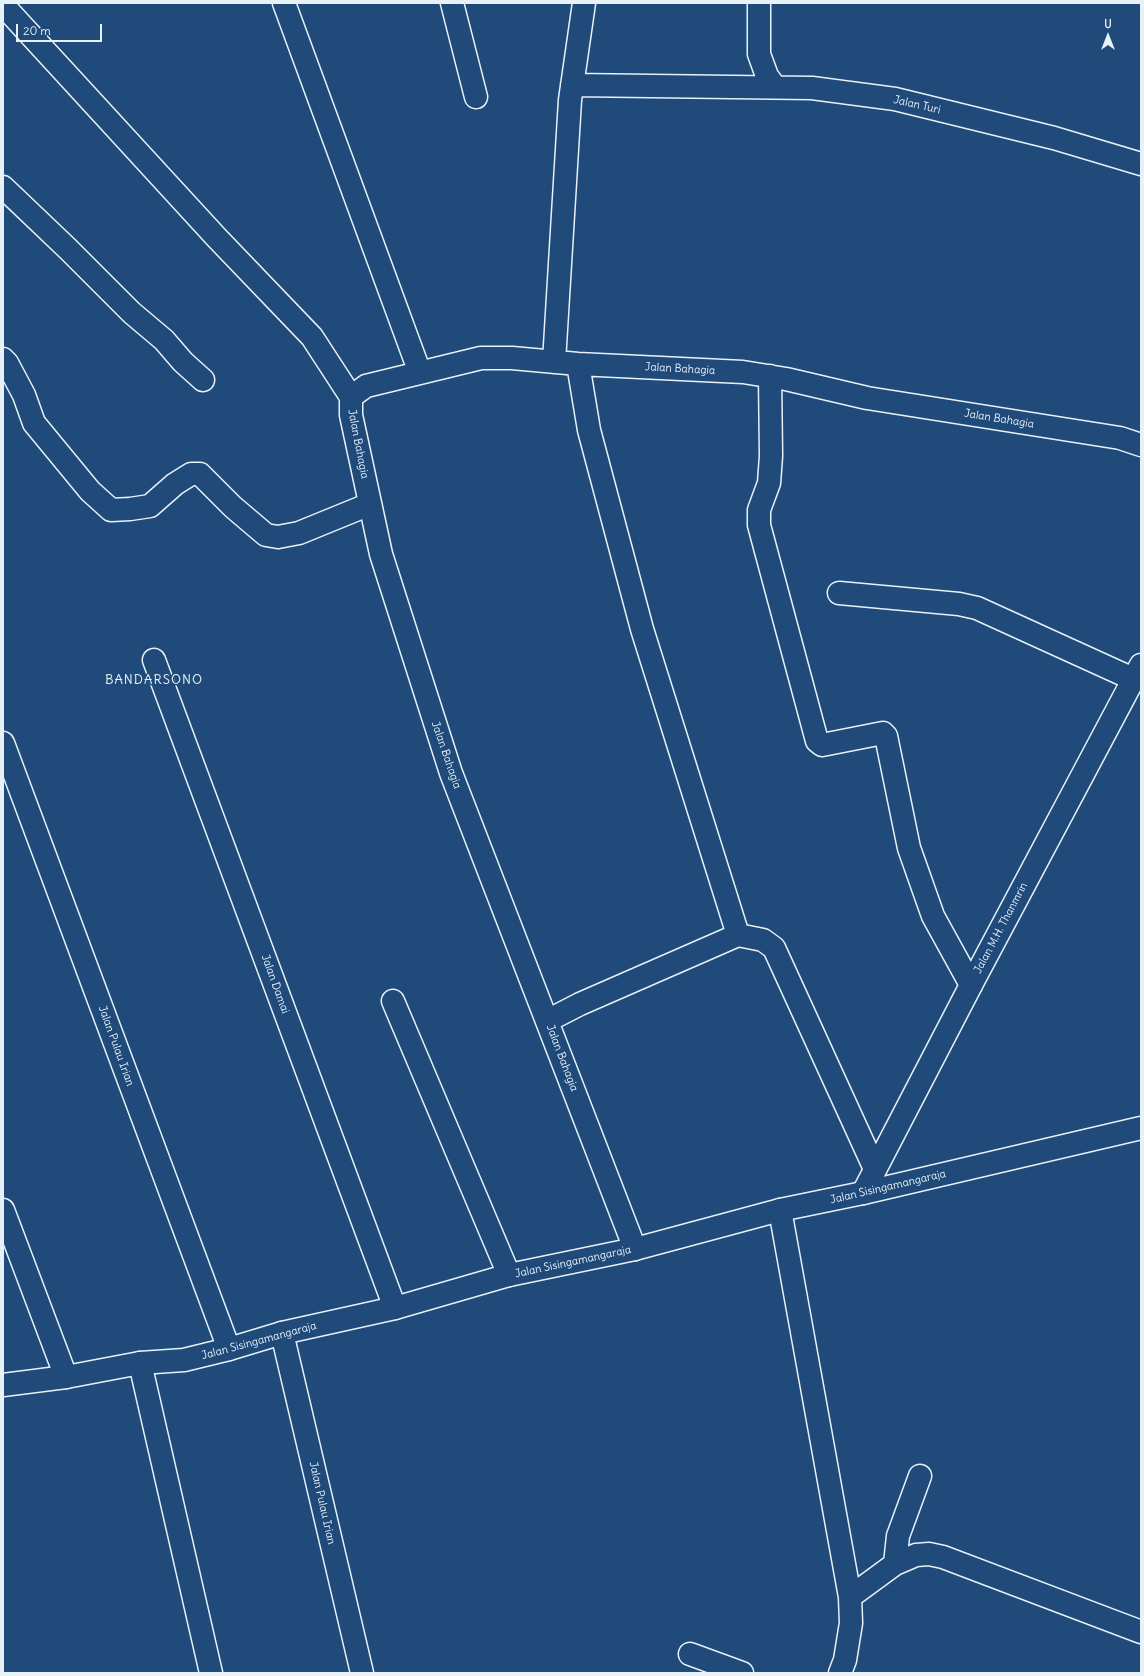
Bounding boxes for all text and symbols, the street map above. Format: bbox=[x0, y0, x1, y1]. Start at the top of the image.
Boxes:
scale bar bbox=[18, 16, 104, 42]
north arrow bbox=[1088, 16, 1128, 56]
text: U bbox=[1104, 17, 1112, 31]
text: 20 m bbox=[23, 23, 51, 38]
street label: Jalan Turi bbox=[892, 93, 942, 117]
street label: Jalan Bahagia bbox=[644, 361, 716, 377]
street label: Jalan Bahagia bbox=[963, 407, 1035, 431]
street label: Jalan Bahagia bbox=[345, 408, 371, 480]
district label: BANDARSONO bbox=[105, 672, 203, 688]
street label: Jalan Bahagia bbox=[428, 720, 464, 790]
street label: Jalan M.H. Thanmrin bbox=[971, 880, 1031, 976]
street label: Jalan Damai bbox=[258, 953, 292, 1015]
street label: Jalan Pulau Irian bbox=[95, 1004, 137, 1088]
street label: Jalan Bahagia bbox=[543, 1023, 581, 1093]
street label: Jalan Sisingamangaraja bbox=[829, 1167, 947, 1207]
street label: Jalan Sisingamangaraja bbox=[514, 1243, 632, 1281]
street label: Jalan Sisingamangaraja bbox=[200, 1319, 318, 1363]
street label: Jalan Pulau Irian bbox=[306, 1460, 338, 1546]

